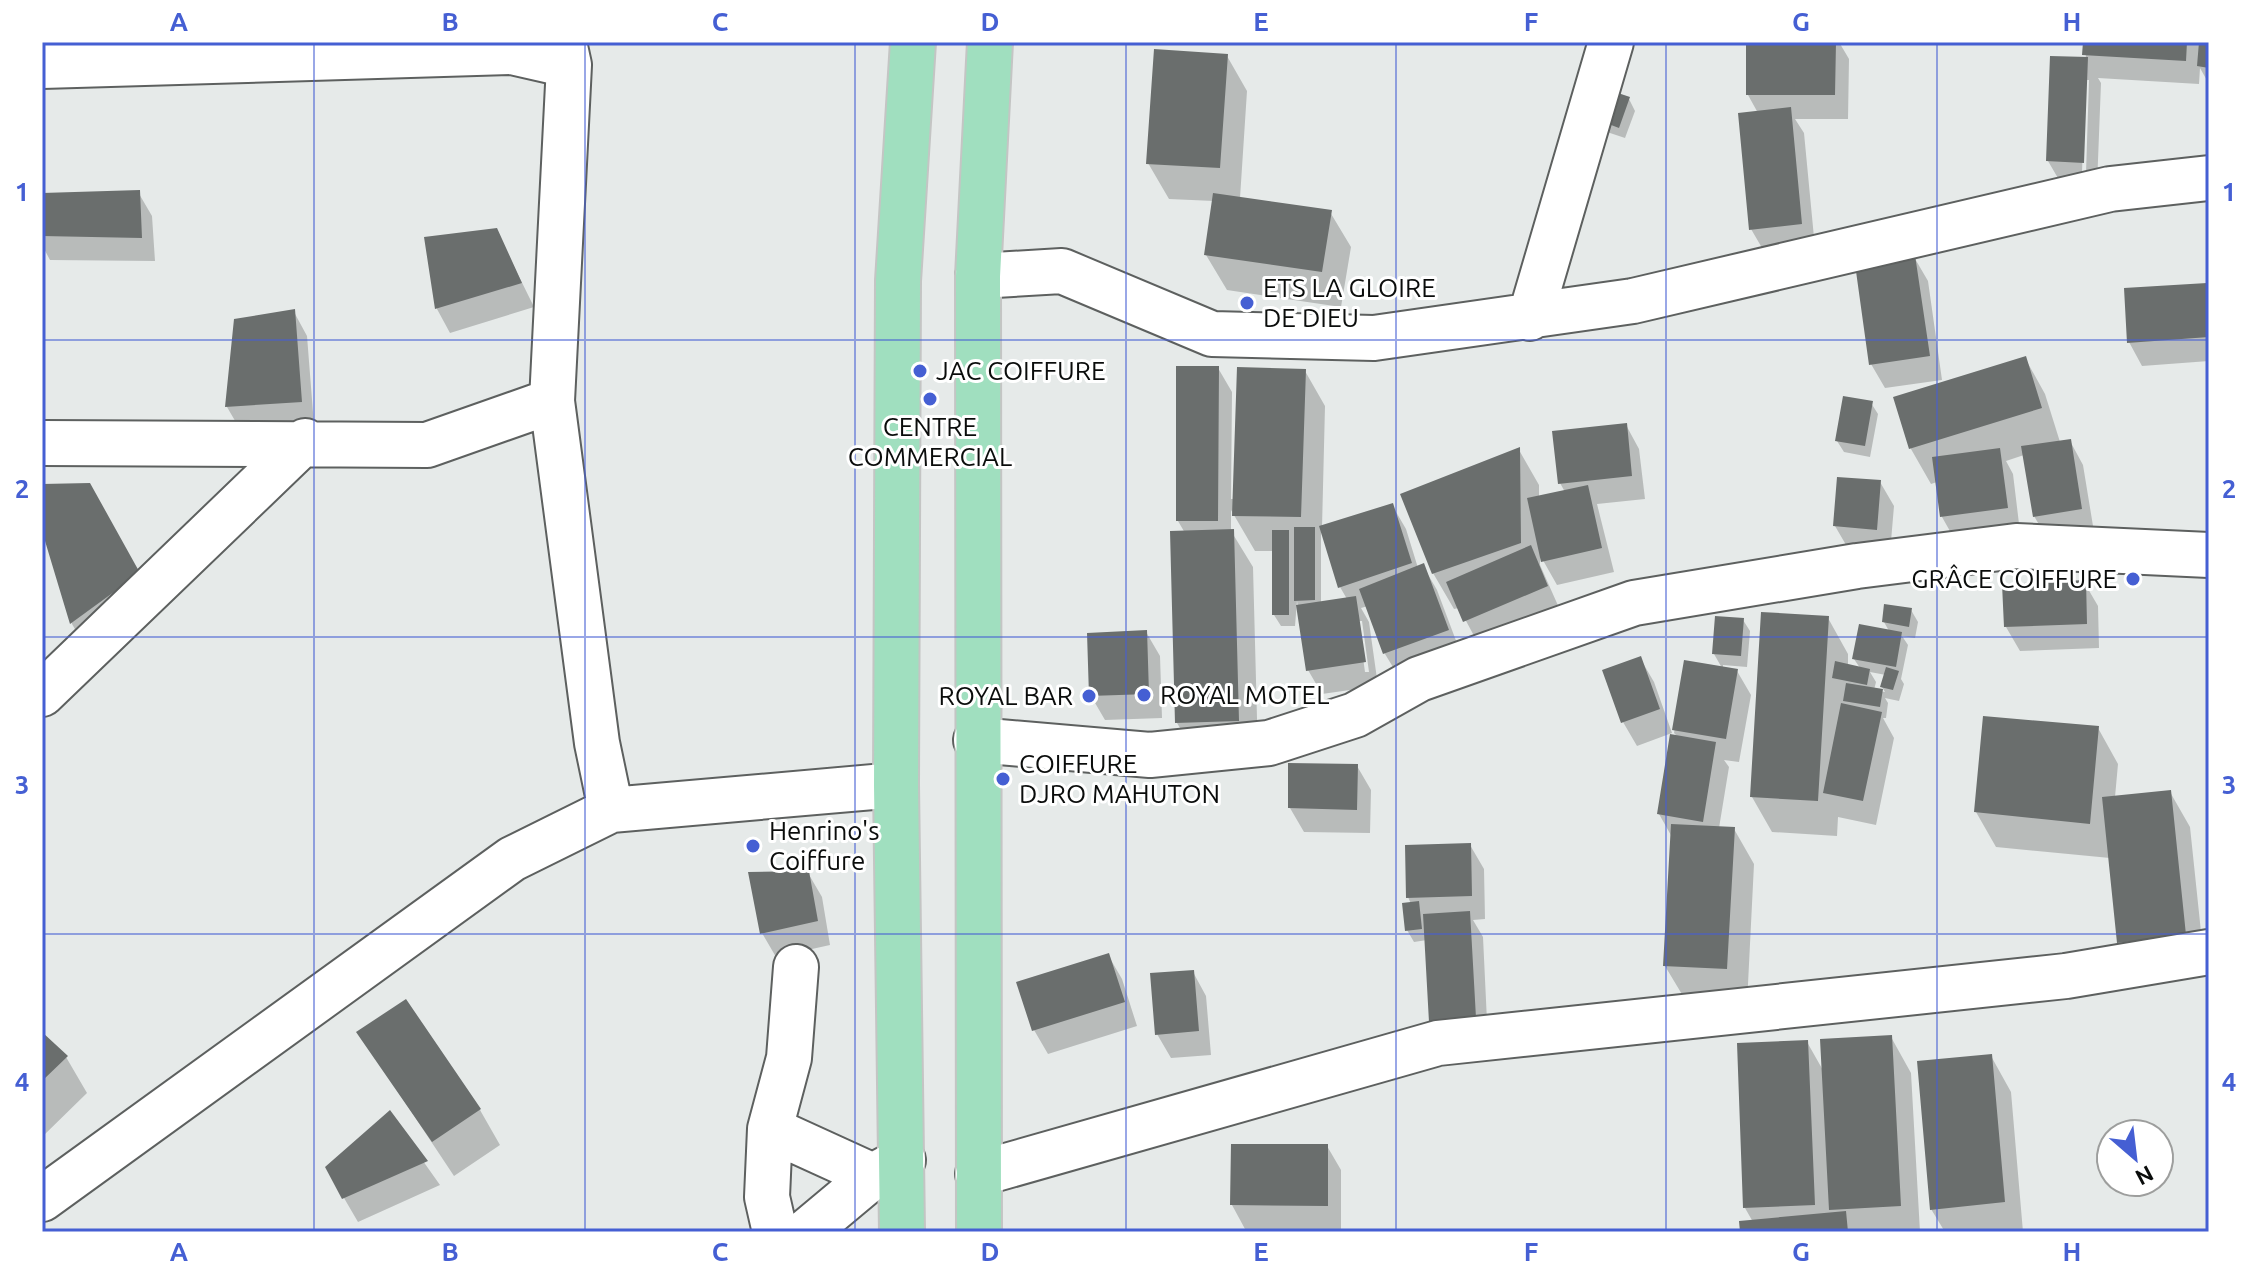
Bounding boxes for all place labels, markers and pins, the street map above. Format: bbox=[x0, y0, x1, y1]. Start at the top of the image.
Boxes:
place label: ETS LA GLOIRE DE DIEU bbox=[1263, 273, 1436, 332]
marker: ETS LA GLOIRE DE DIEU bbox=[1238, 294, 1256, 312]
place label: JAC COIFFURE bbox=[936, 356, 1106, 385]
marker: JAC COIFFURE bbox=[911, 362, 929, 380]
marker: CENTRE COMMERCIAL bbox=[921, 390, 939, 408]
place label: CENTRE COMMERCIAL bbox=[848, 412, 1012, 471]
place label: GRÂCE COIFFURE bbox=[1911, 564, 2117, 593]
marker: GRÂCE COIFFURE bbox=[2124, 570, 2142, 588]
place label: ROYAL MOTEL bbox=[1160, 680, 1329, 709]
place label: ROYAL BAR bbox=[939, 681, 1073, 710]
marker: ROYAL MOTEL bbox=[1135, 686, 1153, 704]
marker: ROYAL BAR bbox=[1080, 687, 1098, 705]
place label: COIFFURE DJRO MAHUTON bbox=[1019, 749, 1220, 808]
marker: COIFFURE DJRO MAHUTON bbox=[994, 770, 1012, 788]
place label: Henrino's Coiffure bbox=[769, 816, 880, 875]
marker: Henrino's Coiffure bbox=[744, 837, 762, 855]

